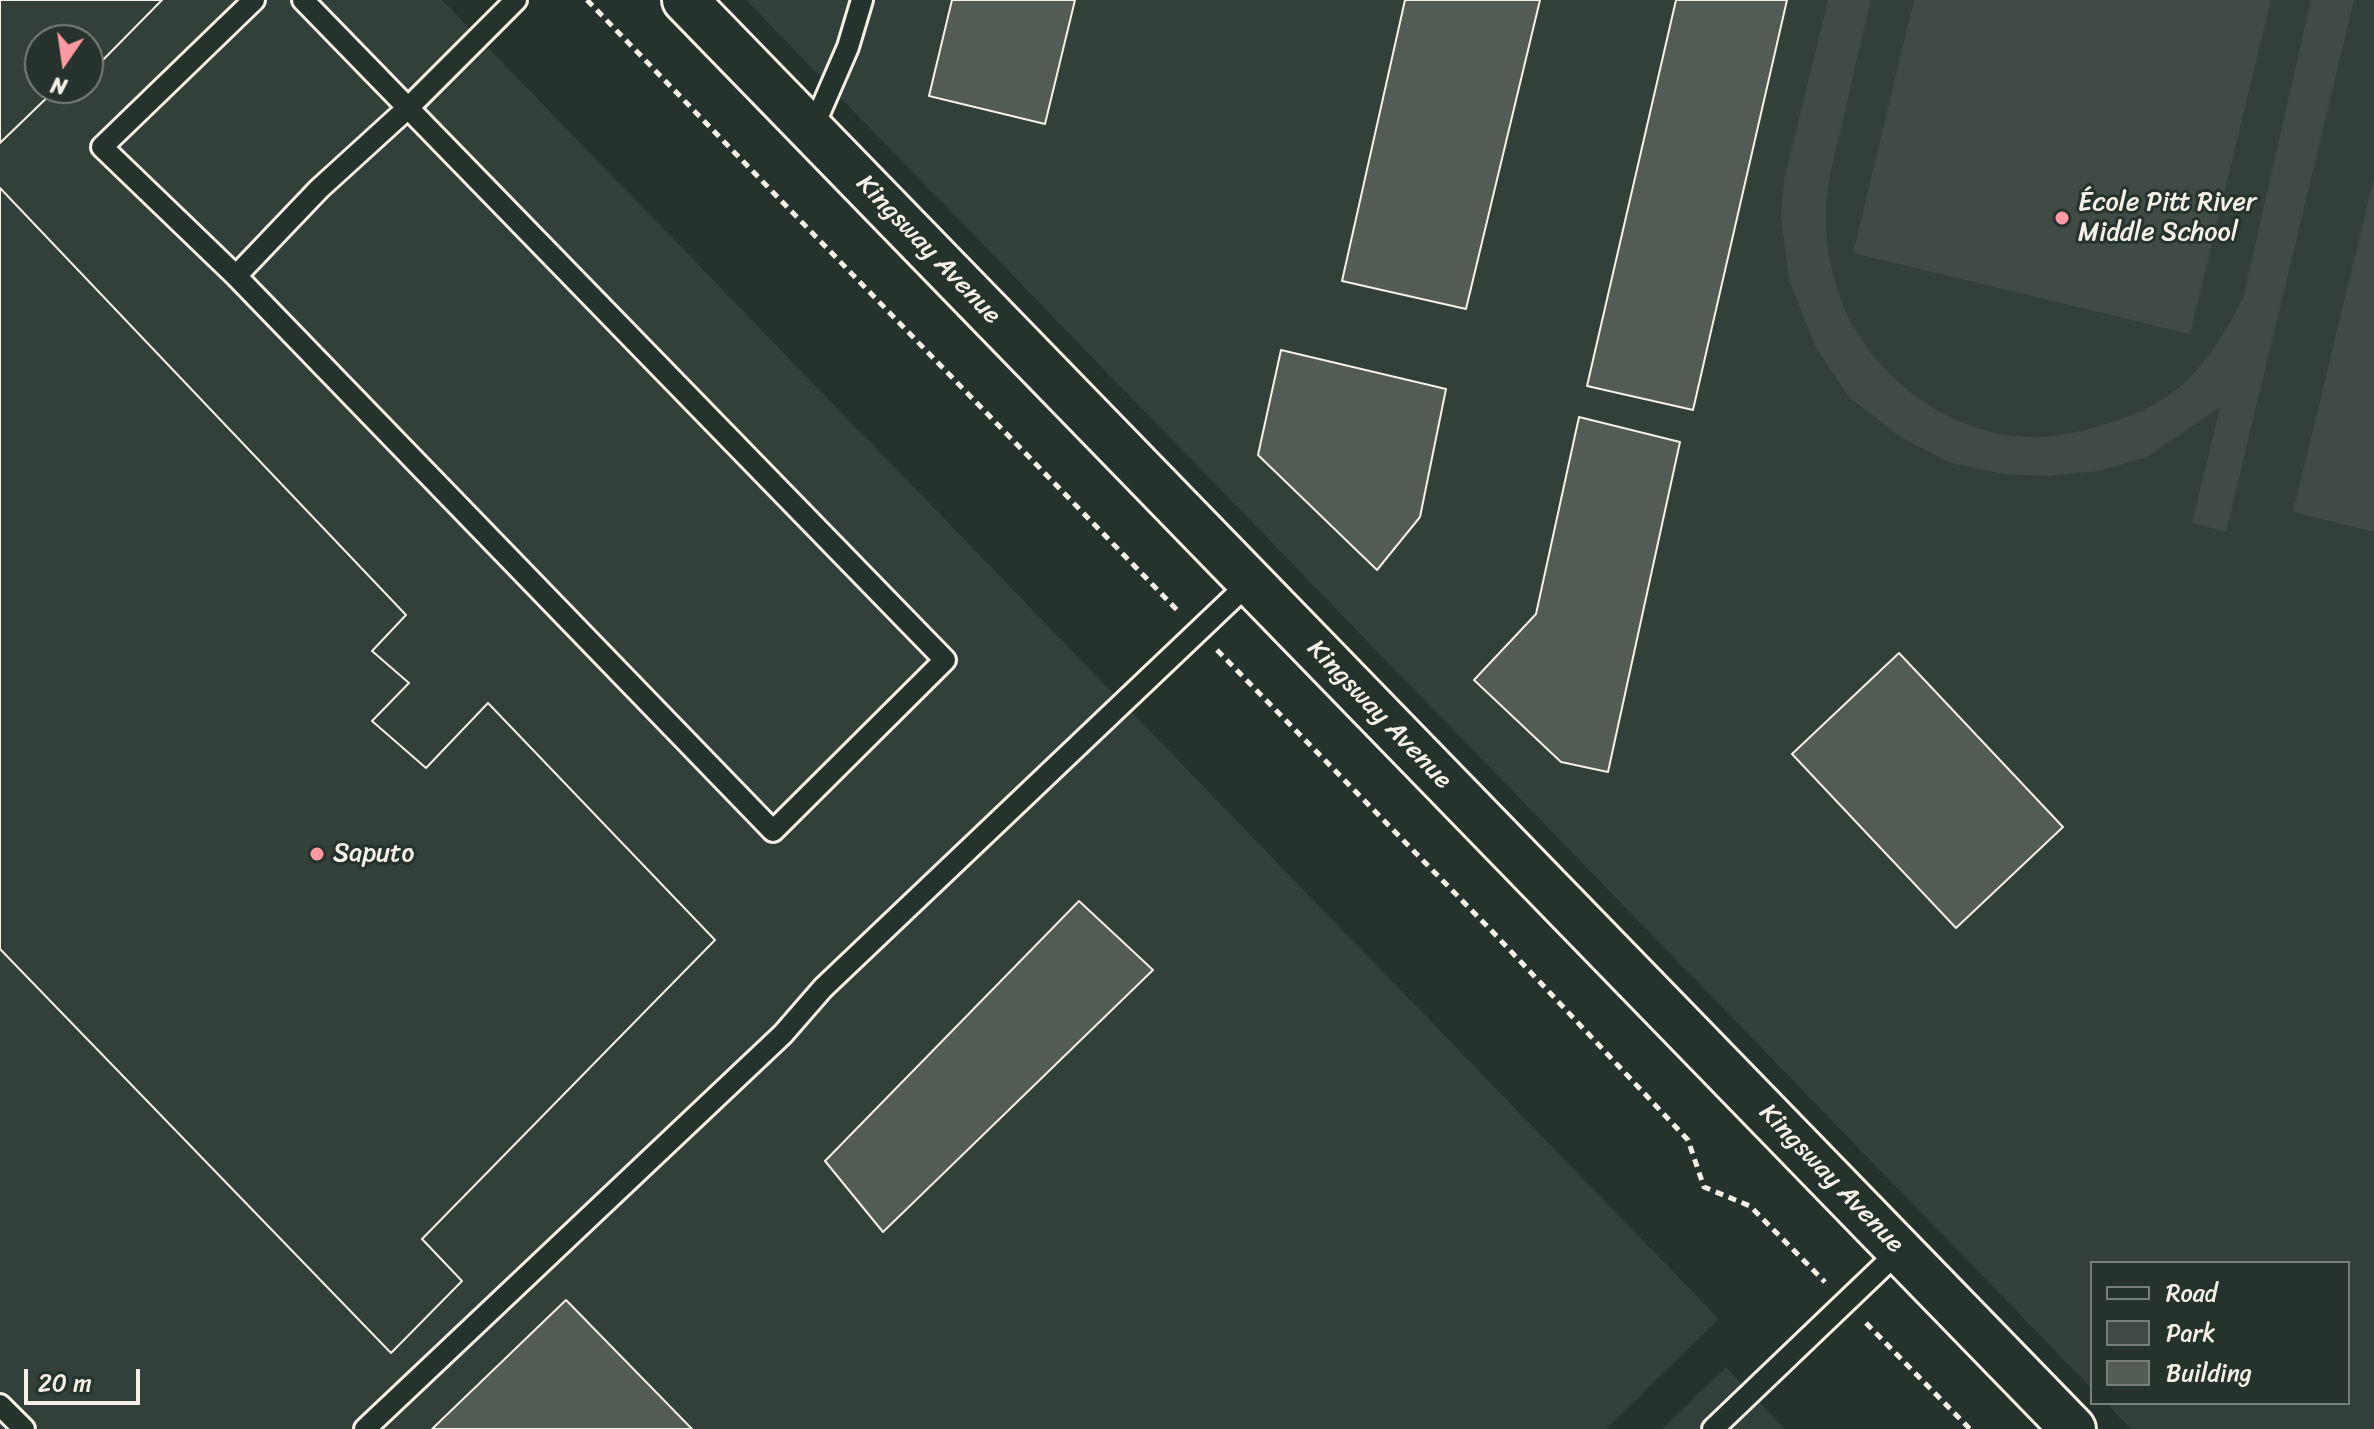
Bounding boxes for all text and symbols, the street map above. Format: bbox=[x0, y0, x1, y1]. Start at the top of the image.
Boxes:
north arrow bbox=[24, 24, 104, 104]
text: N bbox=[47, 65, 71, 107]
street label: Kingsway Avenue bbox=[849, 169, 1007, 331]
place label: École Pitt River Middle School bbox=[2078, 187, 2256, 248]
marker: École Pitt River Middle School bbox=[2053, 209, 2071, 227]
street label: Kingsway Avenue bbox=[1300, 634, 1458, 796]
place label: Saputo bbox=[333, 838, 414, 870]
marker: Saputo bbox=[308, 845, 326, 863]
street label: Kingsway Avenue bbox=[1752, 1098, 1910, 1260]
legend bbox=[2090, 1261, 2350, 1405]
text: Road bbox=[2166, 1272, 2217, 1314]
text: Park bbox=[2166, 1312, 2215, 1354]
text: Building bbox=[2166, 1352, 2252, 1394]
scale bar bbox=[28, 1353, 144, 1403]
text: 20 m bbox=[38, 1362, 92, 1404]

